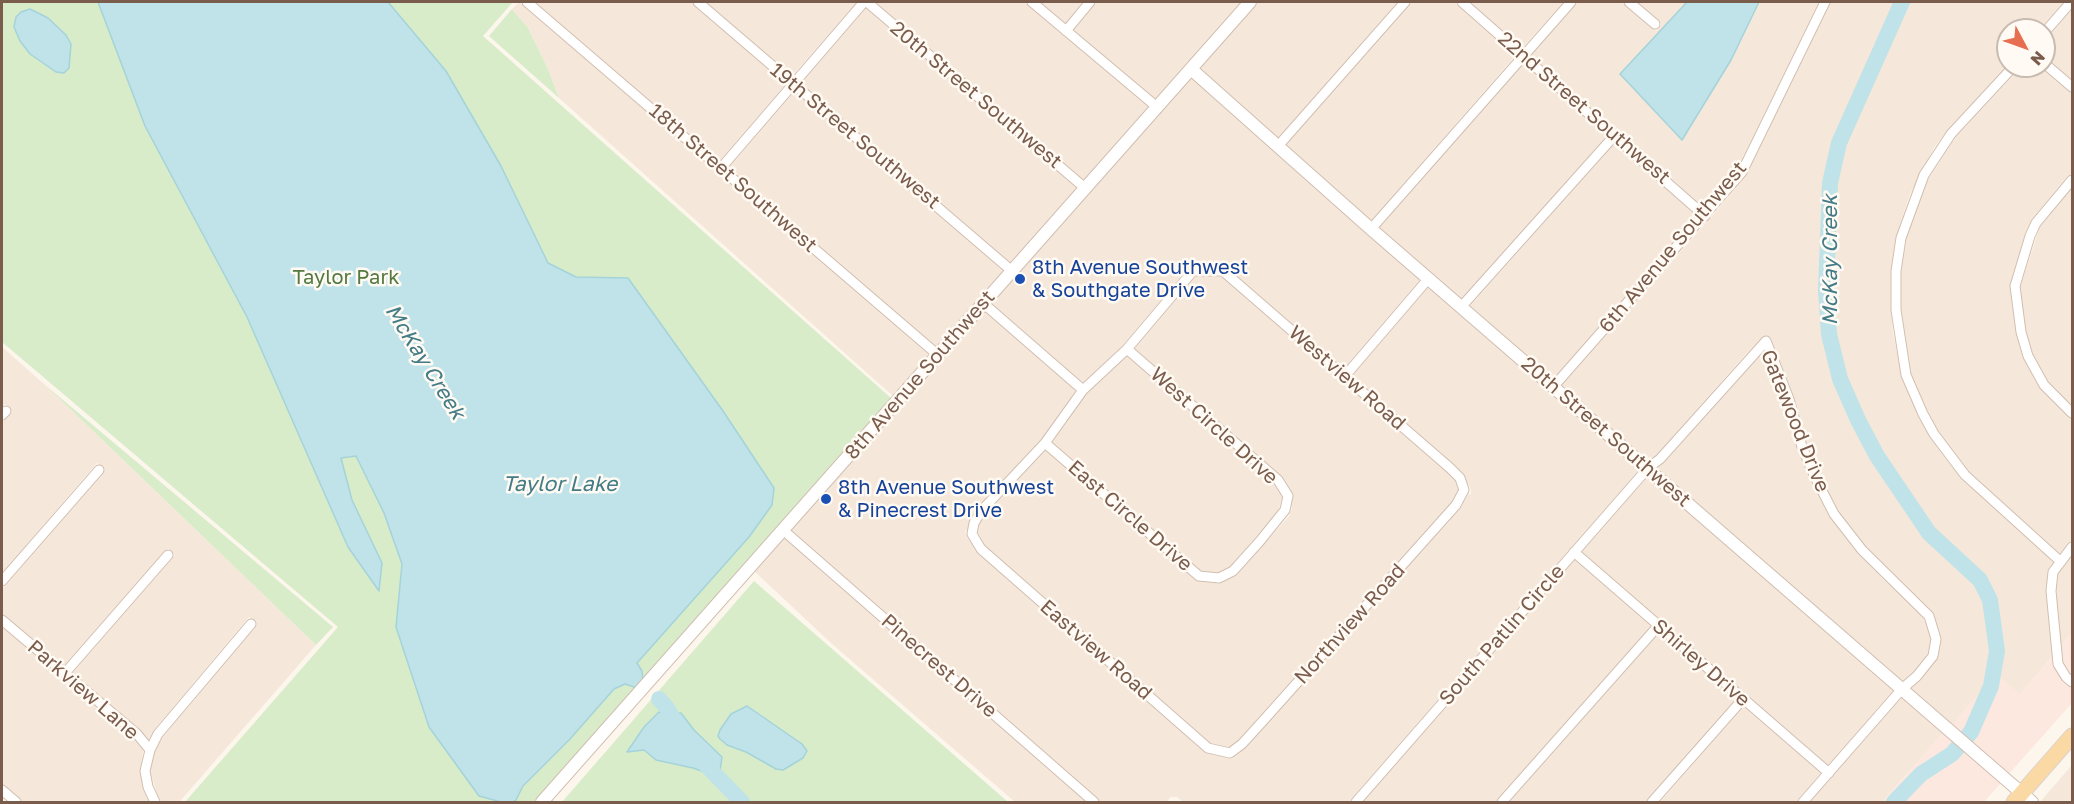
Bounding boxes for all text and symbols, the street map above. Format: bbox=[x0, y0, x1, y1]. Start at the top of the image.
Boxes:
street label: 20th Street Southwest bbox=[885, 16, 1067, 174]
north arrow bbox=[1996, 18, 2056, 78]
street label: 22nd Street Southwest bbox=[1493, 27, 1675, 189]
text: N bbox=[2027, 47, 2050, 70]
street label: 19th Street Southwest bbox=[765, 58, 945, 214]
street label: 18th Street Southwest bbox=[644, 99, 822, 257]
street label: 6th Avenue Southwest bbox=[1594, 156, 1752, 338]
water label: McKay Creek bbox=[1817, 195, 1843, 325]
place label: 8th Avenue Southwest & Southgate Drive bbox=[1032, 256, 1248, 303]
park label: Taylor Park bbox=[293, 266, 399, 290]
marker: 8th Avenue Southwest & Southgate Drive bbox=[1013, 272, 1027, 286]
street label: 8th Avenue Southwest bbox=[840, 286, 1000, 464]
water label: McKay Creek bbox=[380, 300, 470, 424]
street label: Westview Road bbox=[1284, 321, 1410, 435]
street label: Gatewood Drive bbox=[1756, 346, 1834, 496]
street label: 20th Street Southwest bbox=[1516, 352, 1696, 512]
street label: West Circle Drive bbox=[1145, 362, 1283, 490]
street label: East Circle Drive bbox=[1063, 456, 1197, 576]
water label: Taylor Lake bbox=[503, 471, 617, 497]
place label: 8th Avenue Southwest & Pinecrest Drive bbox=[838, 476, 1054, 523]
marker: 8th Avenue Southwest & Pinecrest Drive bbox=[819, 492, 833, 506]
street label: Northview Road bbox=[1290, 559, 1410, 689]
street label: South Patlin Circle bbox=[1434, 560, 1570, 710]
street label: Eastview Road bbox=[1035, 595, 1157, 705]
street label: Pinecrest Drive bbox=[876, 609, 1002, 723]
street label: Shirley Drive bbox=[1647, 614, 1755, 712]
street label: Parkview Lane bbox=[23, 635, 143, 745]

